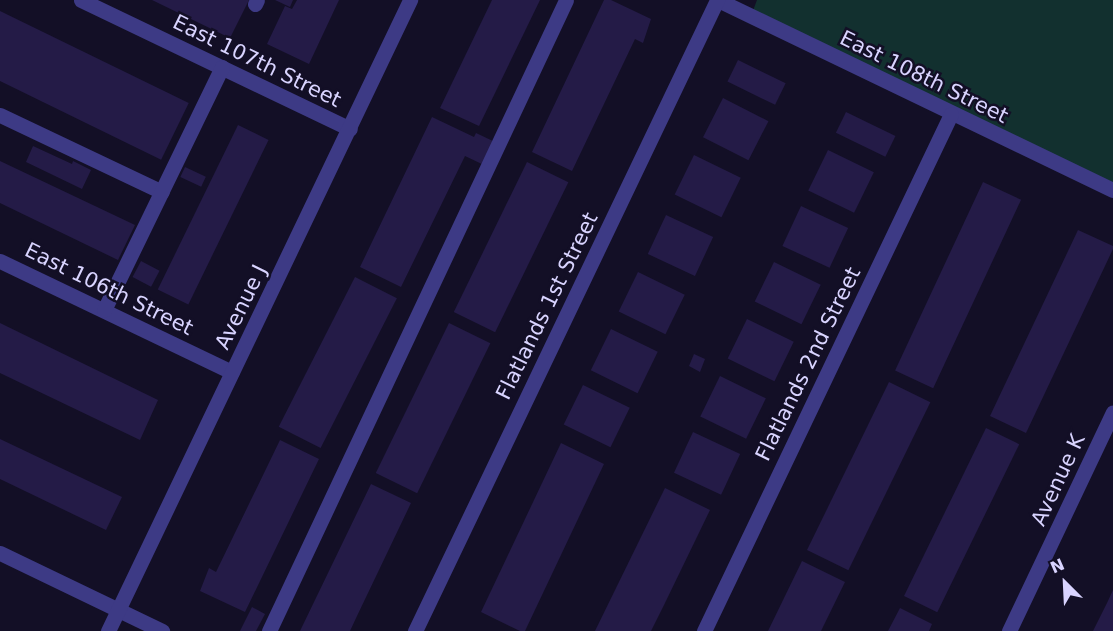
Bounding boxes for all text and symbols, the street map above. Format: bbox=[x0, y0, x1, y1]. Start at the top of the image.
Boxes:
street label: East 107th Street bbox=[169, 9, 345, 113]
street label: East 108th Street bbox=[836, 25, 1012, 129]
street label: Flatlands 1st Street bbox=[491, 208, 603, 404]
street label: East 106th Street bbox=[21, 237, 197, 341]
street label: Avenue J bbox=[210, 261, 272, 353]
street label: Flatlands 2nd Street bbox=[750, 263, 866, 465]
street label: Avenue K bbox=[1026, 430, 1090, 530]
north arrow bbox=[1035, 553, 1095, 613]
text: N bbox=[1047, 555, 1067, 578]

